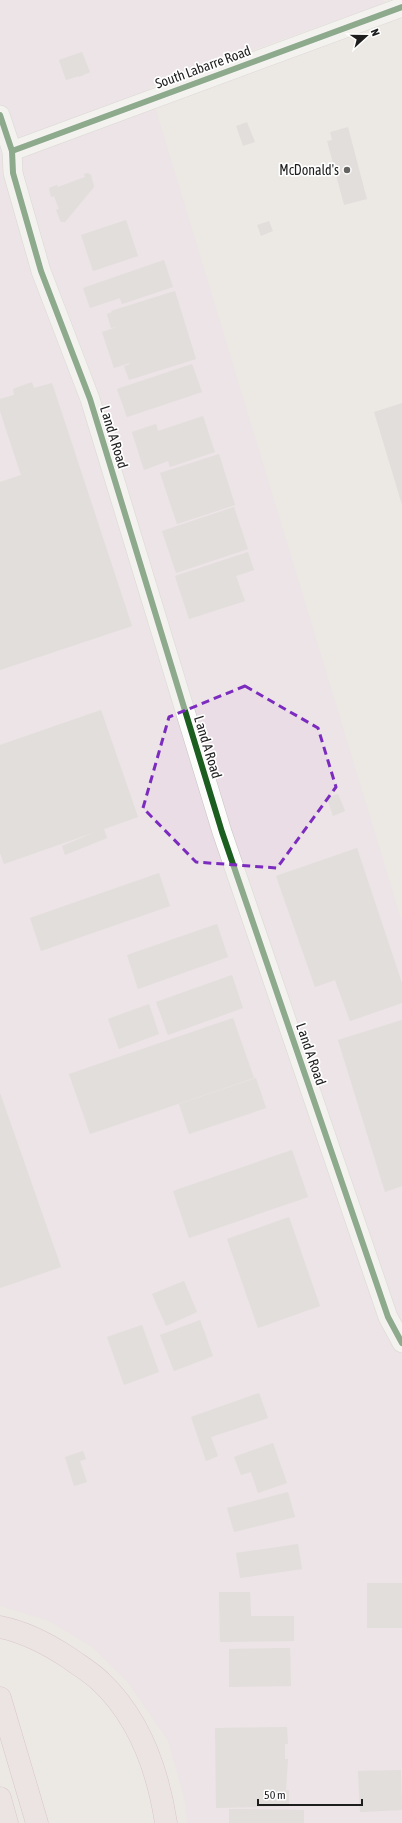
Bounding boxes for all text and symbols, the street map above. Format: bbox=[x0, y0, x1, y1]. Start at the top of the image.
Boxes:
north arrow bbox=[346, 16, 386, 56]
text: N bbox=[369, 27, 382, 38]
street label: South Labarre Road bbox=[153, 42, 253, 92]
place label: McDonald's bbox=[279, 162, 339, 178]
marker: McDonald's bbox=[342, 165, 352, 175]
street label: L and A Road bbox=[97, 404, 131, 470]
street label: L and A Road bbox=[191, 714, 225, 780]
street label: L and A Road bbox=[293, 1021, 329, 1087]
scale bar bbox=[258, 1781, 362, 1807]
text: 50 m bbox=[264, 1788, 286, 1802]

